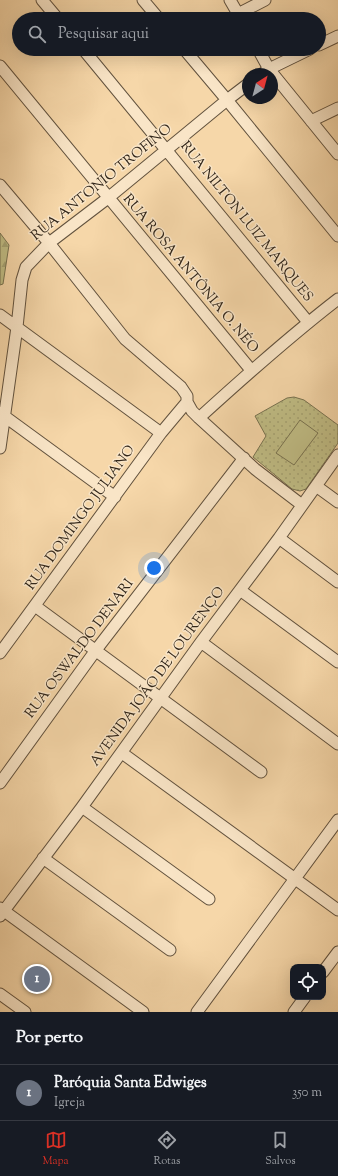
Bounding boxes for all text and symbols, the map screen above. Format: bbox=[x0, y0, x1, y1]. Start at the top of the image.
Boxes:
search box bbox=[12, 12, 326, 56]
icon: search bbox=[26, 23, 48, 45]
text: Pesquisar aqui bbox=[58, 24, 149, 45]
north arrow bbox=[242, 68, 278, 104]
street label: RUA ANTONIO TROFINO bbox=[27, 120, 177, 246]
street label: RUA NILTON LUIZ MARQUES bbox=[175, 137, 317, 307]
street label: RUA ROSA ANTÔNIA O. NÉO bbox=[117, 190, 263, 358]
street label: RUA DOMINGO JULIANO bbox=[21, 441, 141, 595]
your location bbox=[144, 558, 164, 578]
street label: RUA OSWALDO DENARI bbox=[21, 575, 139, 723]
street label: AVENIDA JOÃO DE LOURENÇO bbox=[86, 583, 230, 771]
pin: 1 bbox=[24, 964, 50, 994]
map controls bbox=[290, 964, 326, 1000]
button: locate bbox=[290, 964, 326, 1000]
text: Por perto bbox=[16, 1026, 83, 1050]
text: Paróquia Santa Edwiges bbox=[54, 1073, 207, 1094]
text: 1 bbox=[27, 1084, 31, 1102]
text: 350 m bbox=[292, 1084, 322, 1102]
text: Igreja bbox=[54, 1094, 85, 1112]
tab: Mapa bbox=[42, 1129, 69, 1169]
tab: Rotas bbox=[154, 1129, 180, 1169]
tab: Salvos bbox=[265, 1129, 296, 1169]

